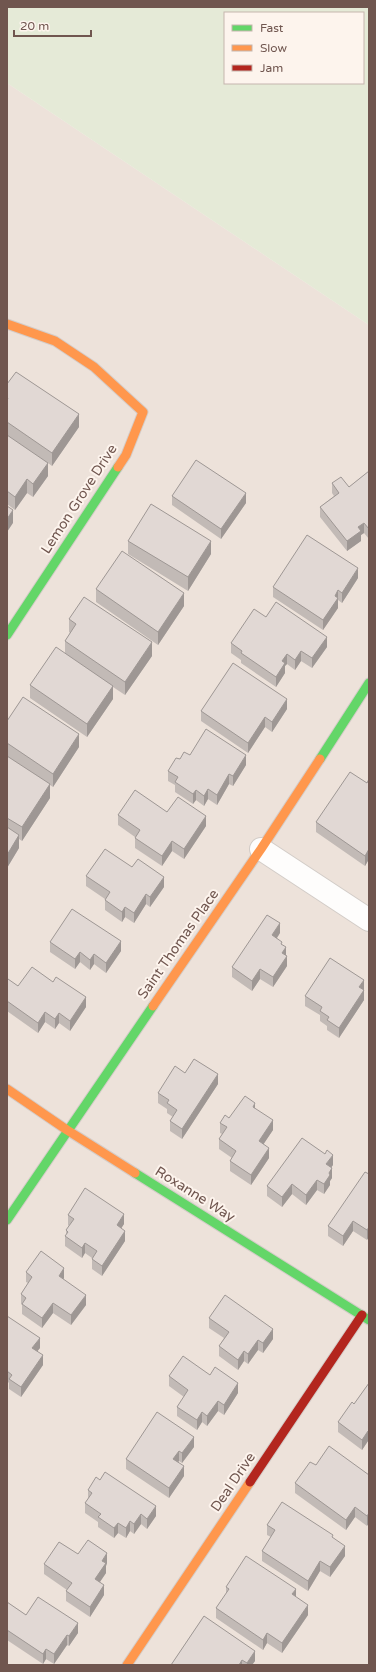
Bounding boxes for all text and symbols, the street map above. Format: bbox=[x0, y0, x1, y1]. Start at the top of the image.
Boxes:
scale bar bbox=[14, 12, 91, 38]
legend bbox=[224, 12, 364, 84]
text: 20 m bbox=[20, 19, 49, 33]
text: Fast bbox=[260, 21, 284, 35]
text: Slow bbox=[260, 41, 287, 55]
text: Jam bbox=[260, 61, 283, 75]
street label: Lemon Grove Drive bbox=[37, 441, 121, 557]
street label: Saint Thomas Place bbox=[134, 886, 222, 1002]
street label: Roxanne Way bbox=[152, 1163, 239, 1226]
street label: Deal Drive bbox=[207, 1449, 259, 1515]

